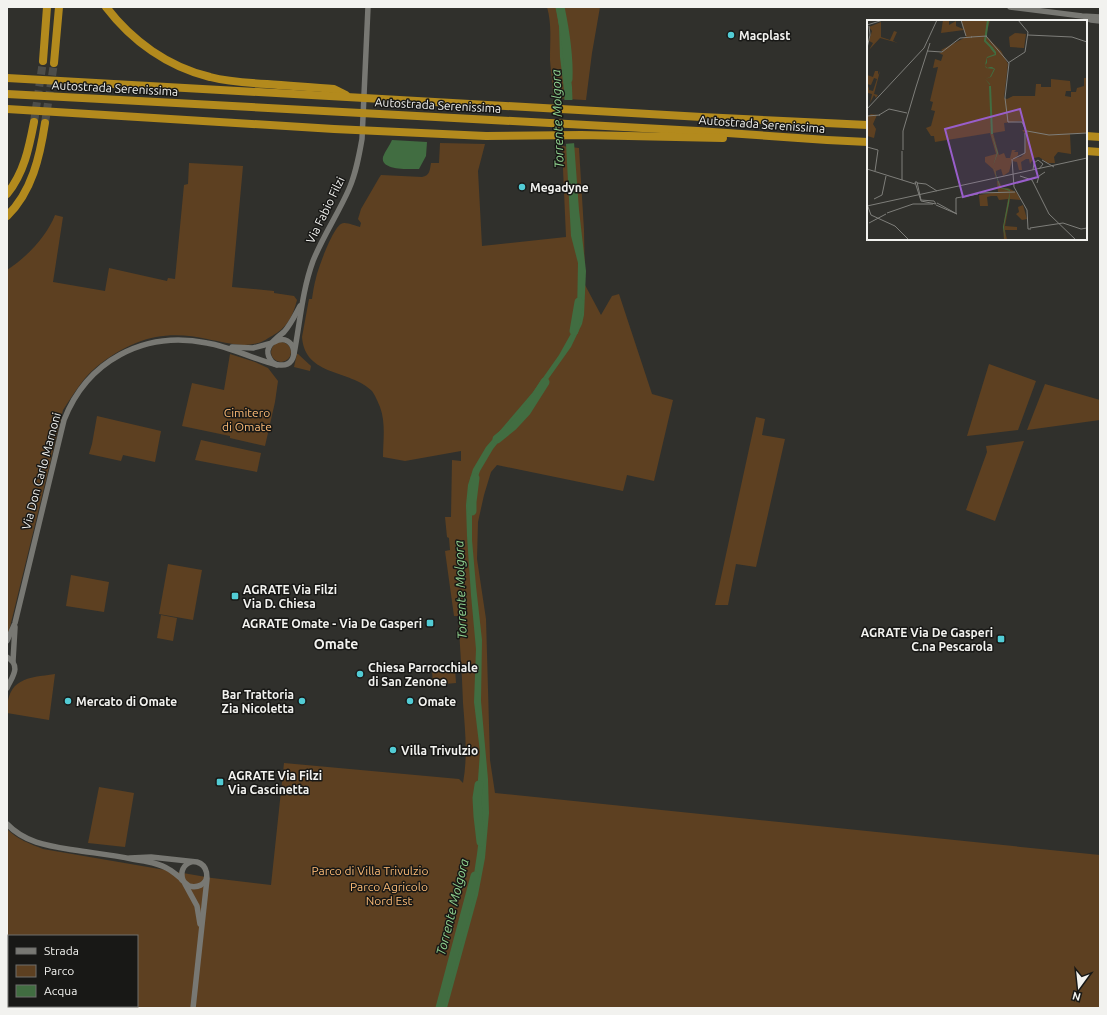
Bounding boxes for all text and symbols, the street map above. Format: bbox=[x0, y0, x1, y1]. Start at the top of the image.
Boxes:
inset map bbox=[867, 20, 1087, 240]
place label: Macplast bbox=[739, 29, 790, 42]
marker: Macplast bbox=[726, 30, 736, 40]
water label: Torrente Molgora bbox=[548, 69, 566, 169]
street label: Autostrada Serenissima bbox=[51, 78, 179, 98]
street label: Autostrada Serenissima bbox=[374, 95, 502, 115]
street label: Autostrada Serenissima bbox=[698, 113, 826, 135]
street label: Via Fabio Filzi bbox=[303, 175, 347, 245]
place label: Megadyne bbox=[530, 181, 589, 194]
marker: Megadyne bbox=[517, 182, 527, 192]
park label: Cimitero di Omate bbox=[222, 406, 272, 433]
street label: Via Don Carlo Marnoni bbox=[19, 411, 63, 531]
water label: Torrente Molgora bbox=[451, 540, 469, 640]
place label: AGRATE Via Filzi Via D. Chiesa bbox=[243, 583, 337, 610]
marker: AGRATE Via Filzi Via D. Chiesa bbox=[230, 591, 240, 601]
place label: AGRATE Omate - Via De Gasperi bbox=[242, 617, 422, 630]
marker: AGRATE Omate - Via De Gasperi bbox=[425, 618, 435, 628]
place label: AGRATE Via De Gasperi C.na Pescarola bbox=[861, 626, 993, 653]
marker: AGRATE Via De Gasperi C.na Pescarola bbox=[996, 634, 1006, 644]
district label: Omate bbox=[314, 636, 358, 652]
place label: Chiesa Parrocchiale di San Zenone bbox=[368, 661, 478, 688]
marker: Chiesa Parrocchiale di San Zenone bbox=[355, 669, 365, 679]
place label: Bar Trattoria Zia Nicoletta bbox=[222, 688, 294, 715]
place label: Mercato di Omate bbox=[76, 695, 177, 708]
place label: Omate bbox=[418, 695, 456, 708]
marker: Mercato di Omate bbox=[63, 696, 73, 706]
marker: Bar Trattoria Zia Nicoletta bbox=[297, 696, 307, 706]
marker: Omate bbox=[405, 696, 415, 706]
place label: Villa Trivulzio bbox=[401, 744, 478, 757]
marker: Villa Trivulzio bbox=[388, 745, 398, 755]
place label: AGRATE Via Filzi Via Cascinetta bbox=[228, 769, 322, 796]
marker: AGRATE Via Filzi Via Cascinetta bbox=[215, 777, 225, 787]
water label: Torrente Molgora bbox=[433, 857, 471, 957]
park label: Parco di Villa Trivulzio bbox=[312, 864, 428, 877]
park label: Parco Agricolo Nord Est bbox=[350, 880, 428, 907]
legend bbox=[8, 935, 138, 1007]
text: Strada bbox=[44, 944, 79, 957]
text: Parco bbox=[44, 964, 74, 977]
north arrow bbox=[1059, 967, 1099, 1007]
text: Acqua bbox=[44, 984, 77, 997]
text: N bbox=[1071, 990, 1082, 1004]

